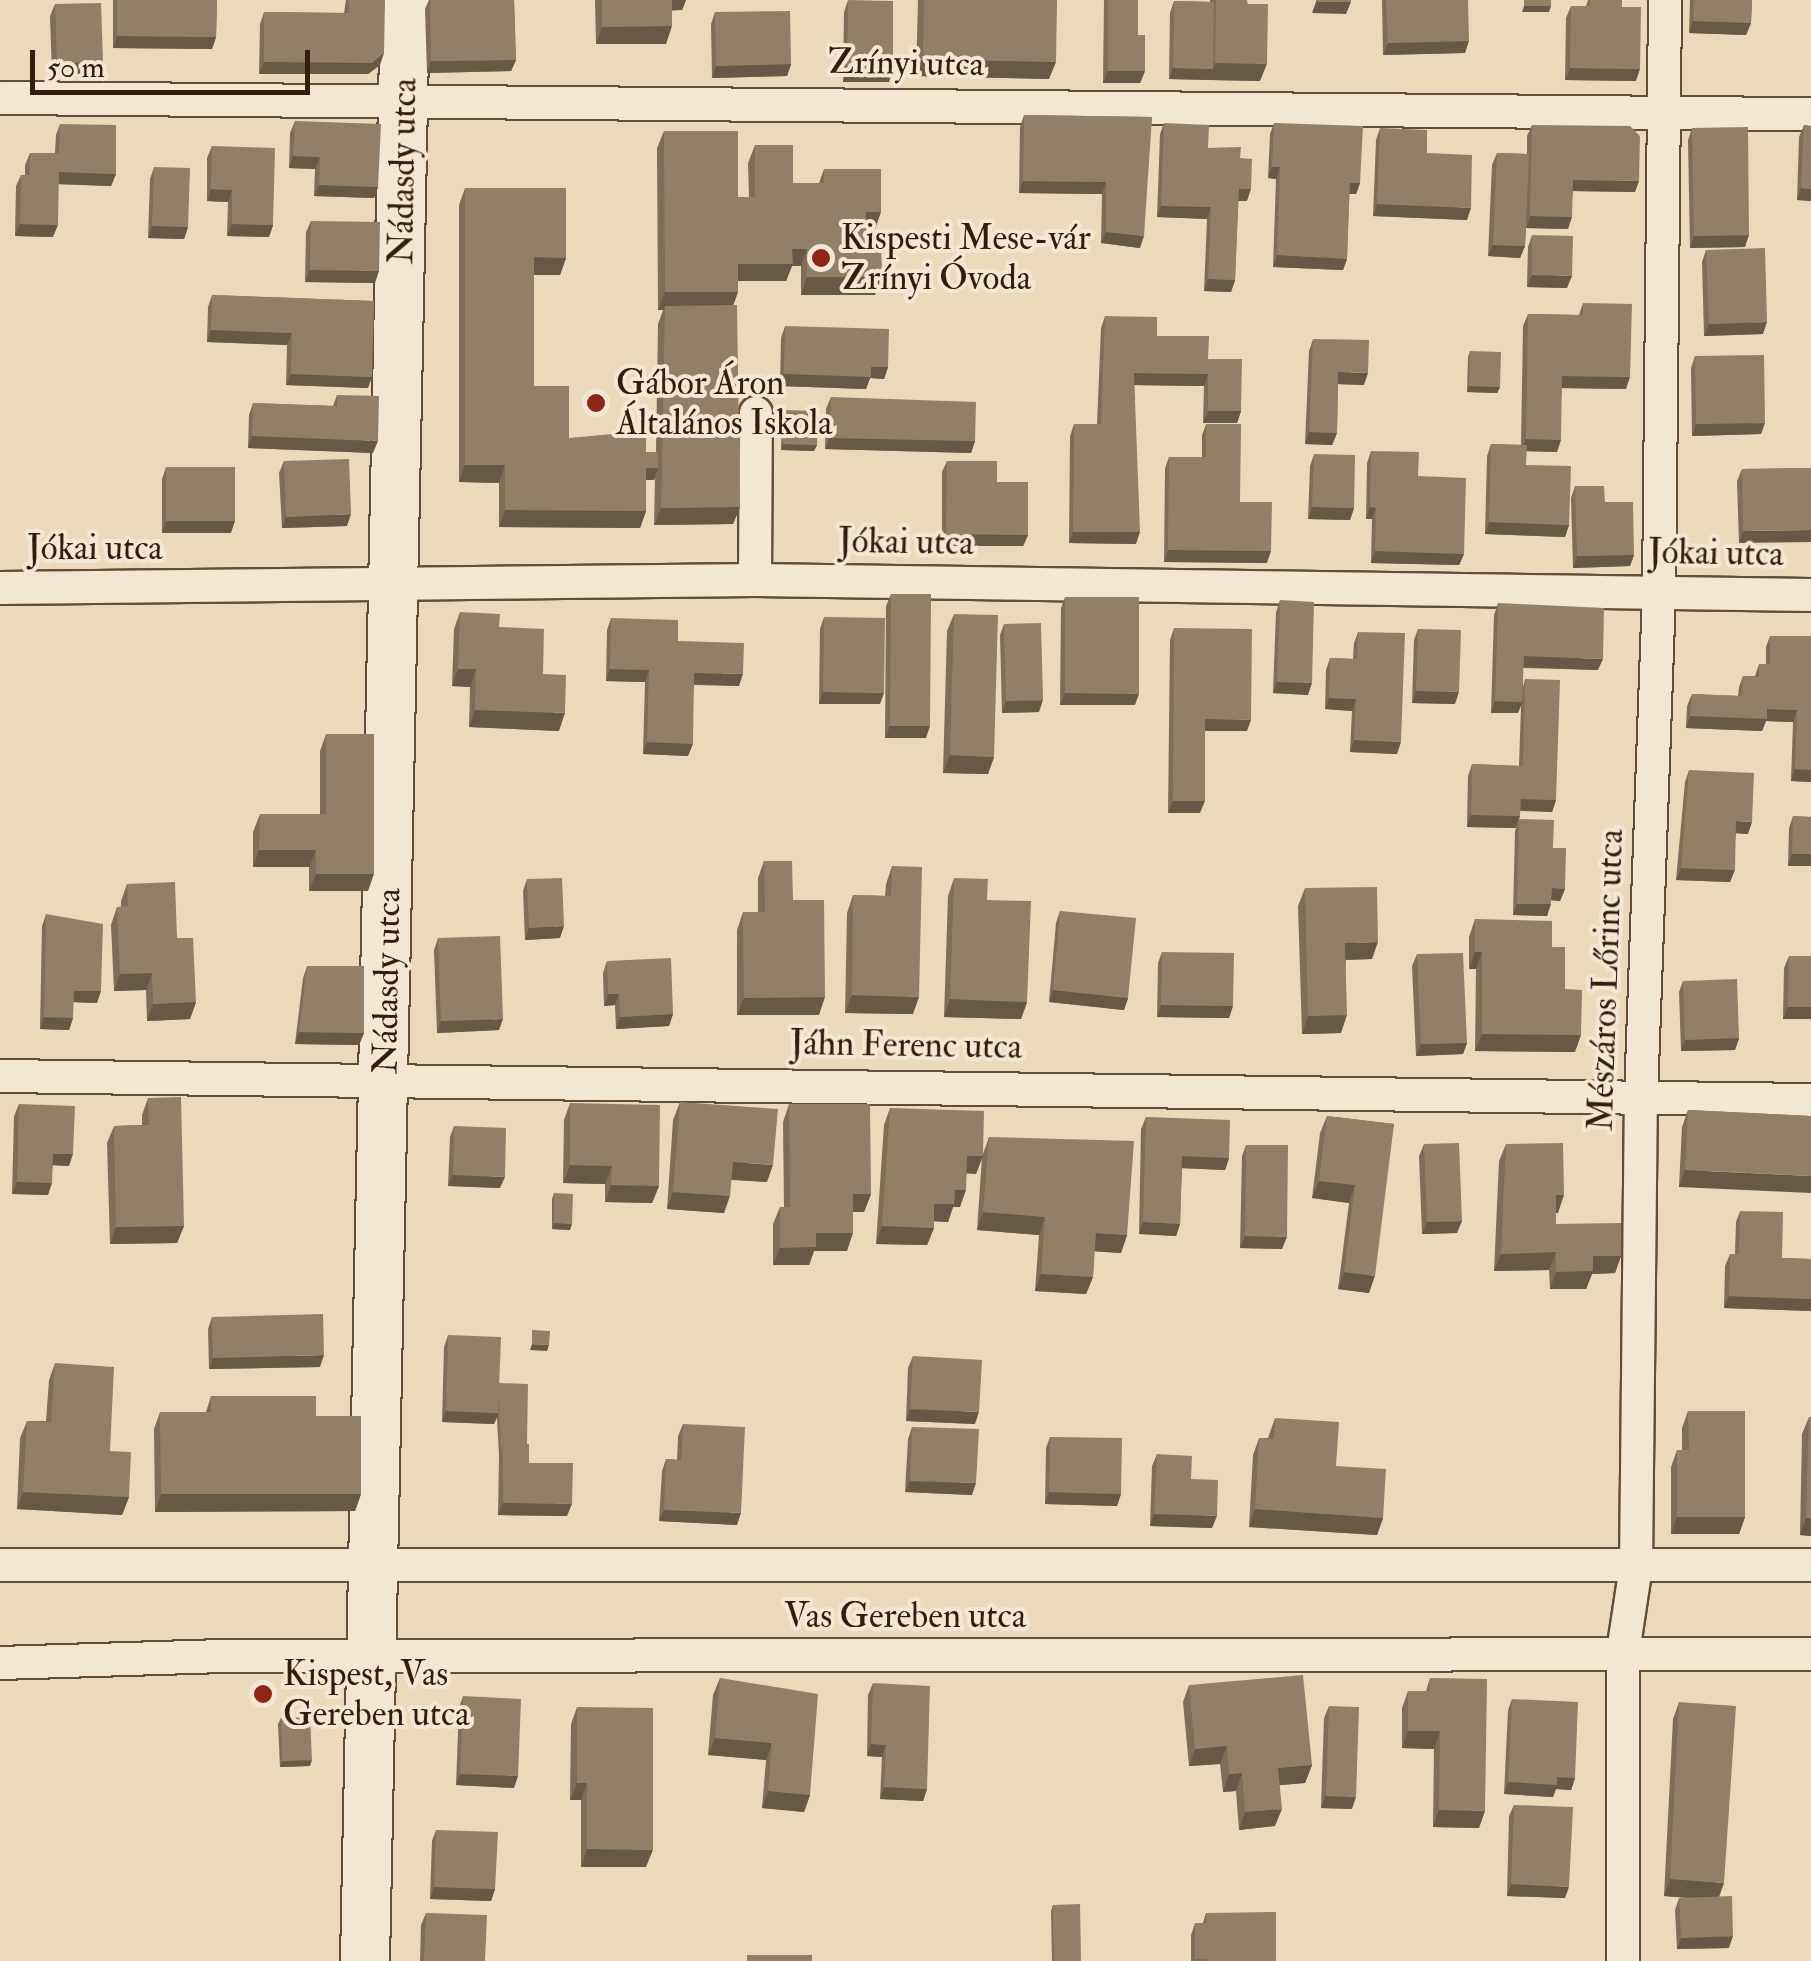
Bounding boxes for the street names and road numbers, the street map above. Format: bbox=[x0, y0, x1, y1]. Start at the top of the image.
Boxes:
street label: Zrínyi utca bbox=[828, 41, 984, 85]
street label: Nádasdy utca bbox=[380, 78, 426, 264]
street label: Jókai utca bbox=[838, 520, 974, 564]
street label: Jókai utca bbox=[27, 527, 163, 569]
street label: Jókai utca bbox=[1648, 531, 1784, 575]
street label: Mészáros Lőrinc utca bbox=[1580, 828, 1632, 1132]
street label: Nádasdy utca bbox=[364, 888, 410, 1074]
street label: Jáhn Ferenc utca bbox=[790, 1022, 1022, 1068]
street label: Vas Gereben utca bbox=[784, 1595, 1026, 1637]

